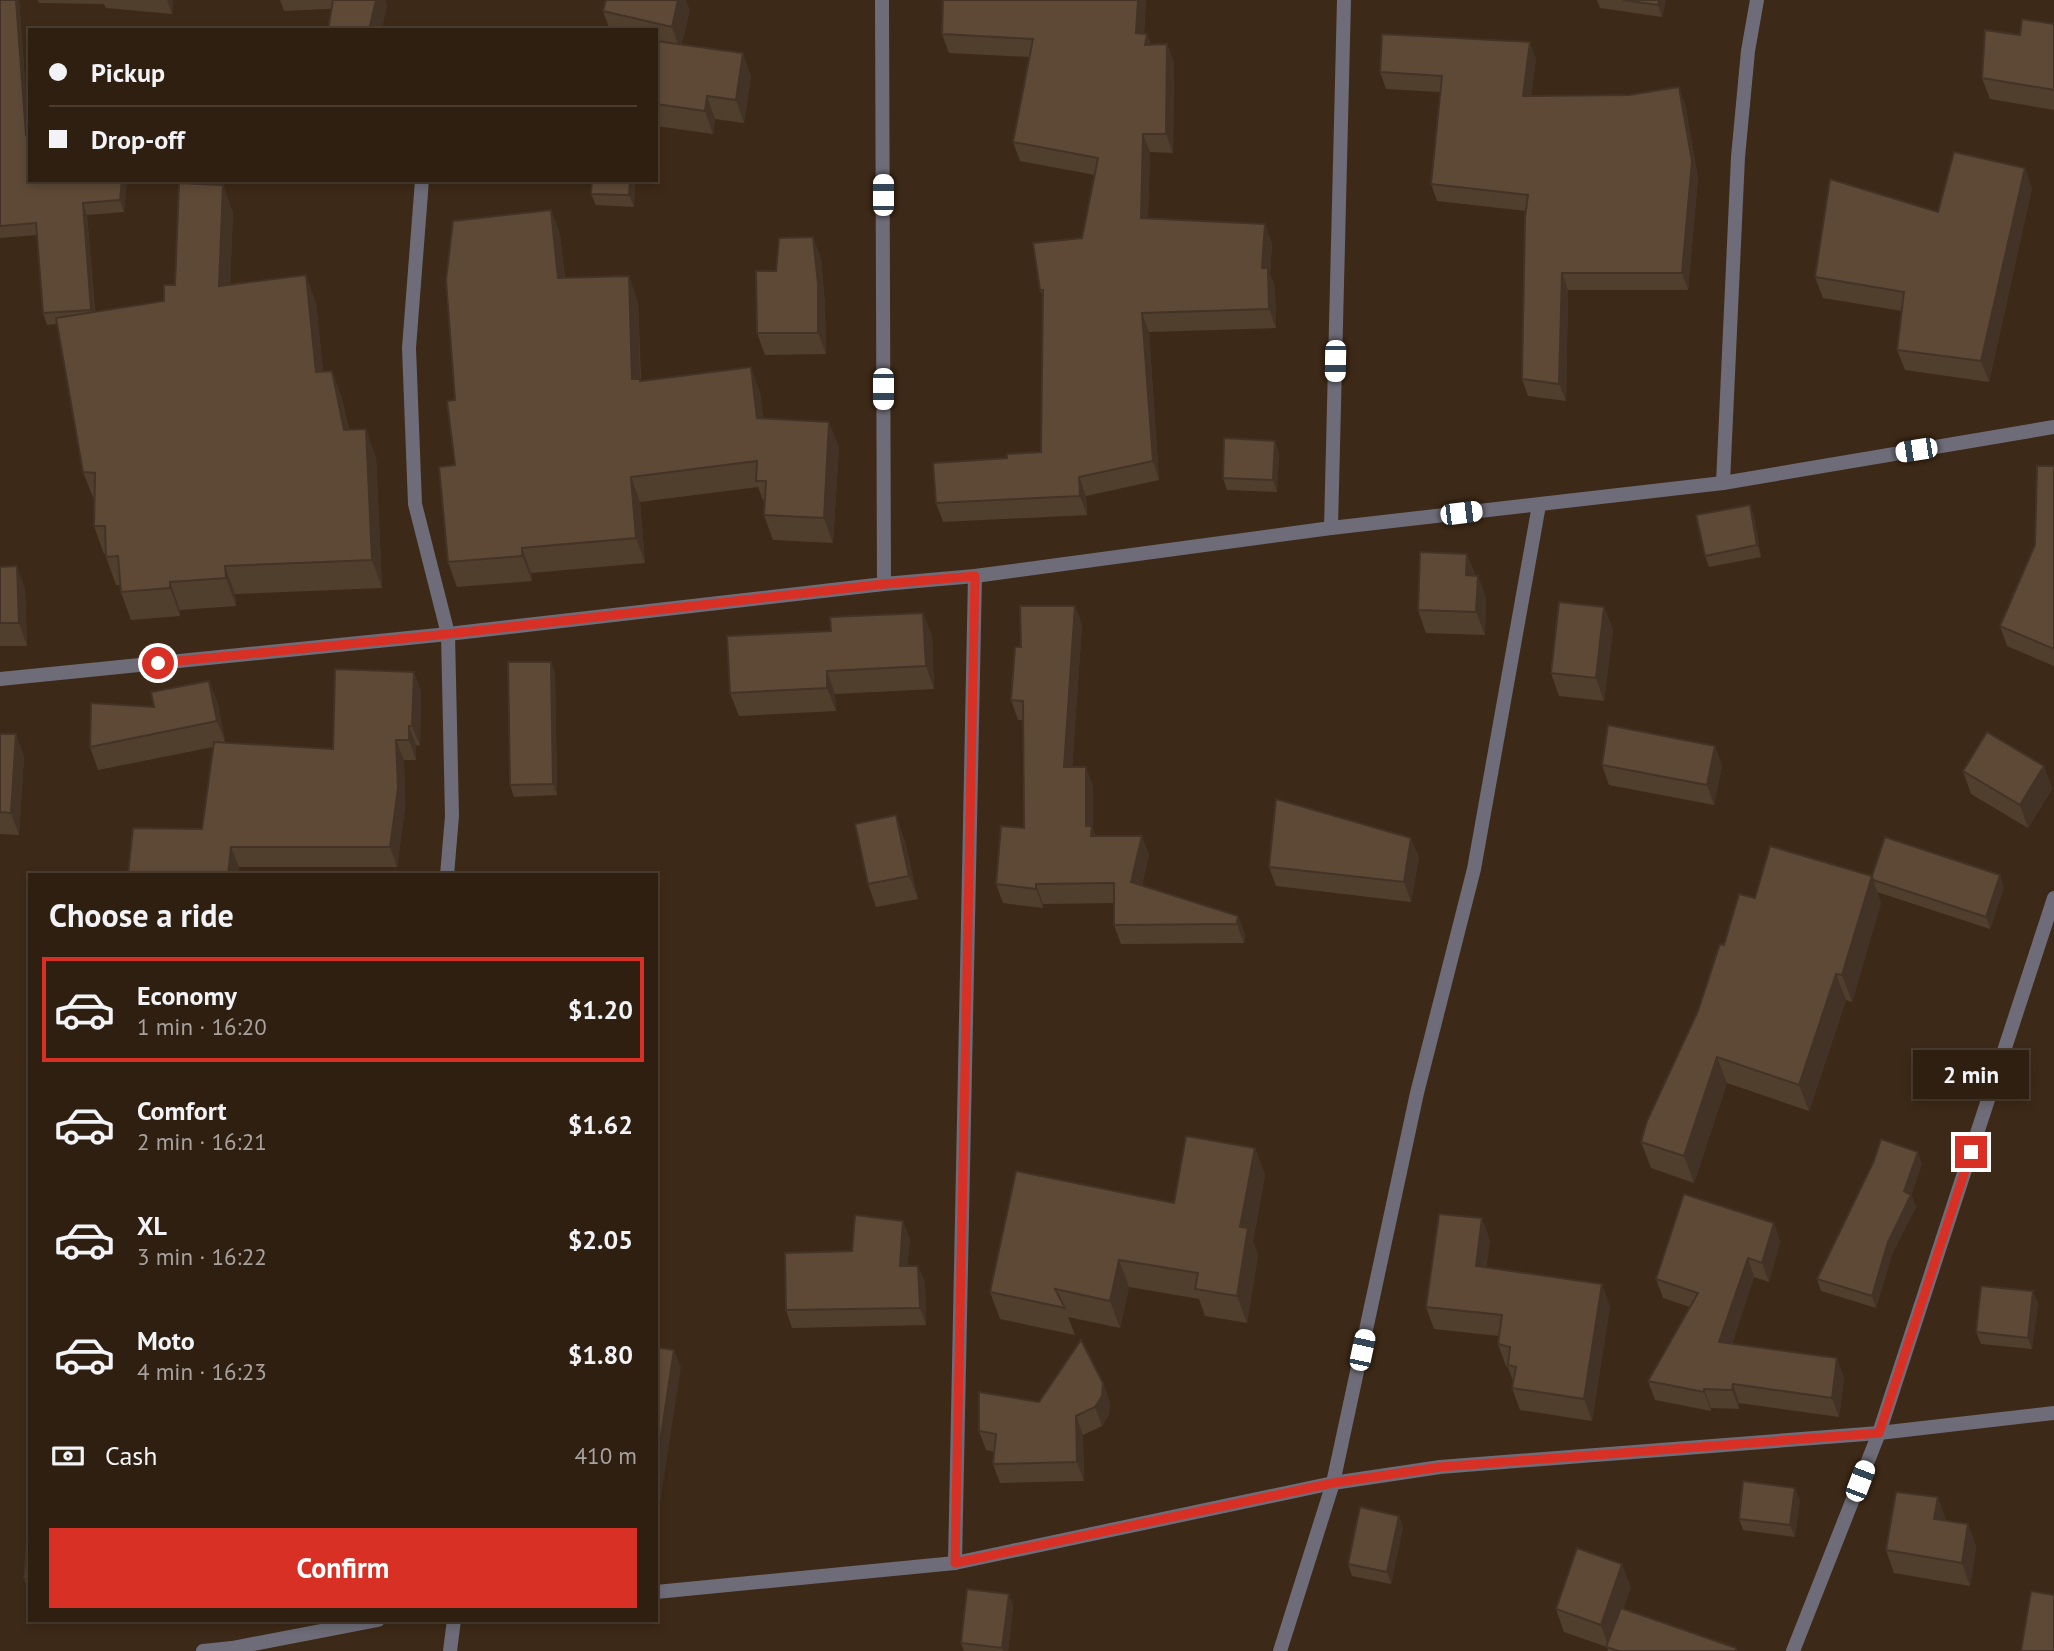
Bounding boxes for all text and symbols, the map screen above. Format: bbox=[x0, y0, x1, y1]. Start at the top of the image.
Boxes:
text: Pickup bbox=[91, 56, 165, 89]
text: Drop-off bbox=[91, 123, 185, 156]
car bbox=[873, 174, 894, 216]
car bbox=[1325, 340, 1346, 382]
car bbox=[873, 368, 894, 410]
car bbox=[1894, 436, 1939, 464]
car bbox=[1439, 500, 1484, 526]
route start bbox=[142, 647, 174, 679]
text: Choose a ride bbox=[49, 894, 234, 936]
icon: car bbox=[53, 978, 116, 1041]
text: Economy bbox=[137, 979, 237, 1012]
text: $1.20 bbox=[568, 993, 633, 1026]
text: 1 min · 16:20 bbox=[137, 1012, 267, 1041]
callout: 2 min bbox=[1913, 1050, 2029, 1100]
text: 2 min bbox=[1943, 1060, 1999, 1089]
icon: car bbox=[53, 1093, 116, 1156]
text: Comfort bbox=[137, 1094, 227, 1127]
text: $1.62 bbox=[568, 1108, 633, 1141]
text: 2 min · 16:21 bbox=[137, 1127, 267, 1156]
route end bbox=[1955, 1136, 1987, 1168]
icon: car bbox=[53, 1208, 116, 1271]
text: XL bbox=[137, 1209, 167, 1242]
text: $2.05 bbox=[568, 1223, 633, 1256]
text: 3 min · 16:22 bbox=[137, 1242, 267, 1271]
icon: car bbox=[53, 1323, 116, 1386]
text: Moto bbox=[137, 1324, 195, 1357]
car bbox=[1348, 1327, 1377, 1373]
text: $1.80 bbox=[568, 1338, 633, 1371]
text: 4 min · 16:23 bbox=[137, 1357, 267, 1386]
icon: cash bbox=[49, 1437, 87, 1475]
text: Cash bbox=[105, 1439, 157, 1472]
text: 410 m bbox=[575, 1441, 637, 1470]
car bbox=[1843, 1458, 1878, 1504]
button: Confirm bbox=[49, 1528, 637, 1608]

